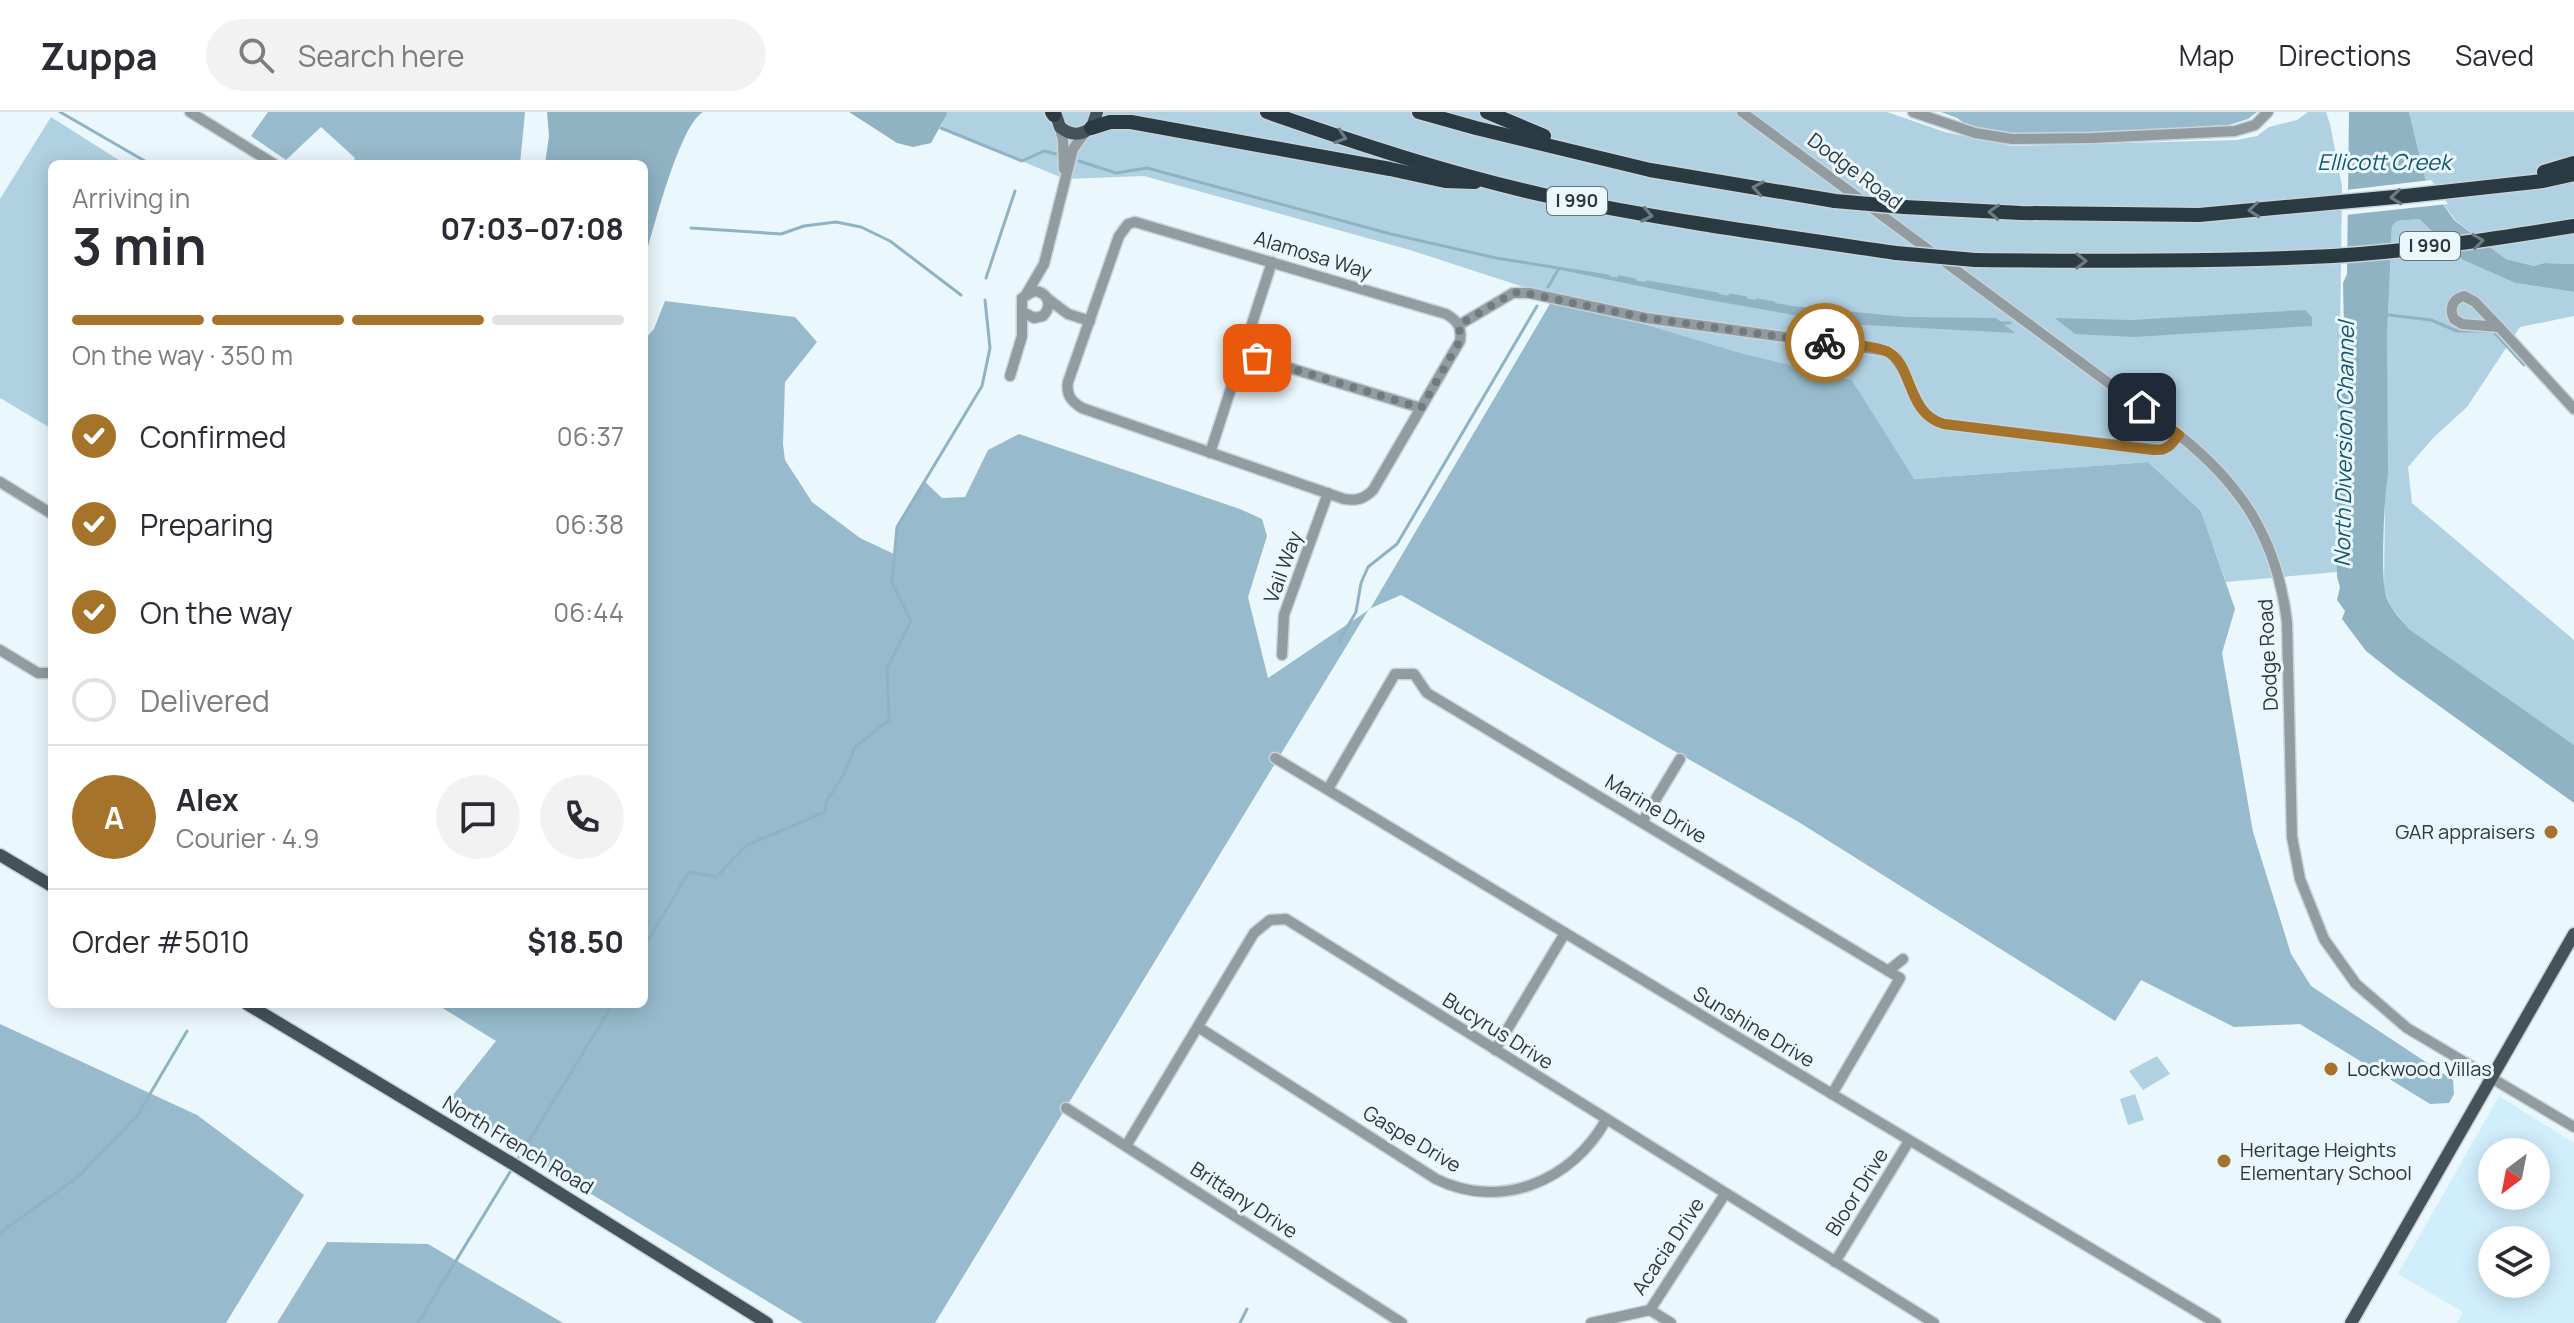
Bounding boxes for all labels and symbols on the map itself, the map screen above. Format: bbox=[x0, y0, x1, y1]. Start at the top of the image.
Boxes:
street label: Dodge Road bbox=[1802, 126, 1908, 215]
one-way arrow bbox=[1334, 128, 1347, 144]
water label: Ellicott Creek bbox=[2317, 147, 2454, 177]
one-way arrow bbox=[1751, 181, 1765, 198]
road number: I 990 bbox=[1547, 187, 1607, 215]
one-way arrow bbox=[2389, 189, 2402, 206]
one-way arrow bbox=[2247, 201, 2260, 218]
one-way arrow bbox=[1987, 204, 2000, 221]
one-way arrow bbox=[1640, 205, 1654, 222]
street label: Alamosa Way bbox=[1251, 224, 1376, 285]
road number: I 990 bbox=[2400, 232, 2460, 260]
one-way arrow bbox=[2471, 233, 2484, 250]
one-way arrow bbox=[2075, 252, 2088, 270]
courier bbox=[1785, 303, 1865, 383]
water label: North Diversion Channel bbox=[2327, 318, 2361, 567]
pin bbox=[1223, 324, 1291, 392]
pin bbox=[2108, 373, 2176, 441]
street label: Vail Way bbox=[1257, 527, 1308, 606]
street label: Dodge Road bbox=[2251, 598, 2284, 712]
street label: Marine Drive bbox=[1600, 768, 1712, 850]
place label: GAR appraisers bbox=[2395, 818, 2535, 845]
marker: GAR appraisers bbox=[2542, 823, 2560, 841]
street label: Sunshine Drive bbox=[1688, 980, 1820, 1074]
street label: Bucyrus Drive bbox=[1438, 986, 1559, 1075]
place label: Lockwood Villas bbox=[2347, 1055, 2492, 1082]
marker: Lockwood Villas bbox=[2322, 1060, 2340, 1078]
street label: North French Road bbox=[438, 1089, 599, 1200]
street label: Gaspe Drive bbox=[1358, 1099, 1466, 1178]
place label: Heritage Heights Elementary School bbox=[2240, 1136, 2412, 1186]
north arrow bbox=[2478, 1138, 2550, 1210]
street label: Bloor Drive bbox=[1819, 1143, 1894, 1241]
marker: Heritage Heights Elementary School bbox=[2215, 1152, 2233, 1170]
street label: Brittany Drive bbox=[1185, 1155, 1303, 1244]
street label: Acacia Drive bbox=[1625, 1192, 1710, 1300]

